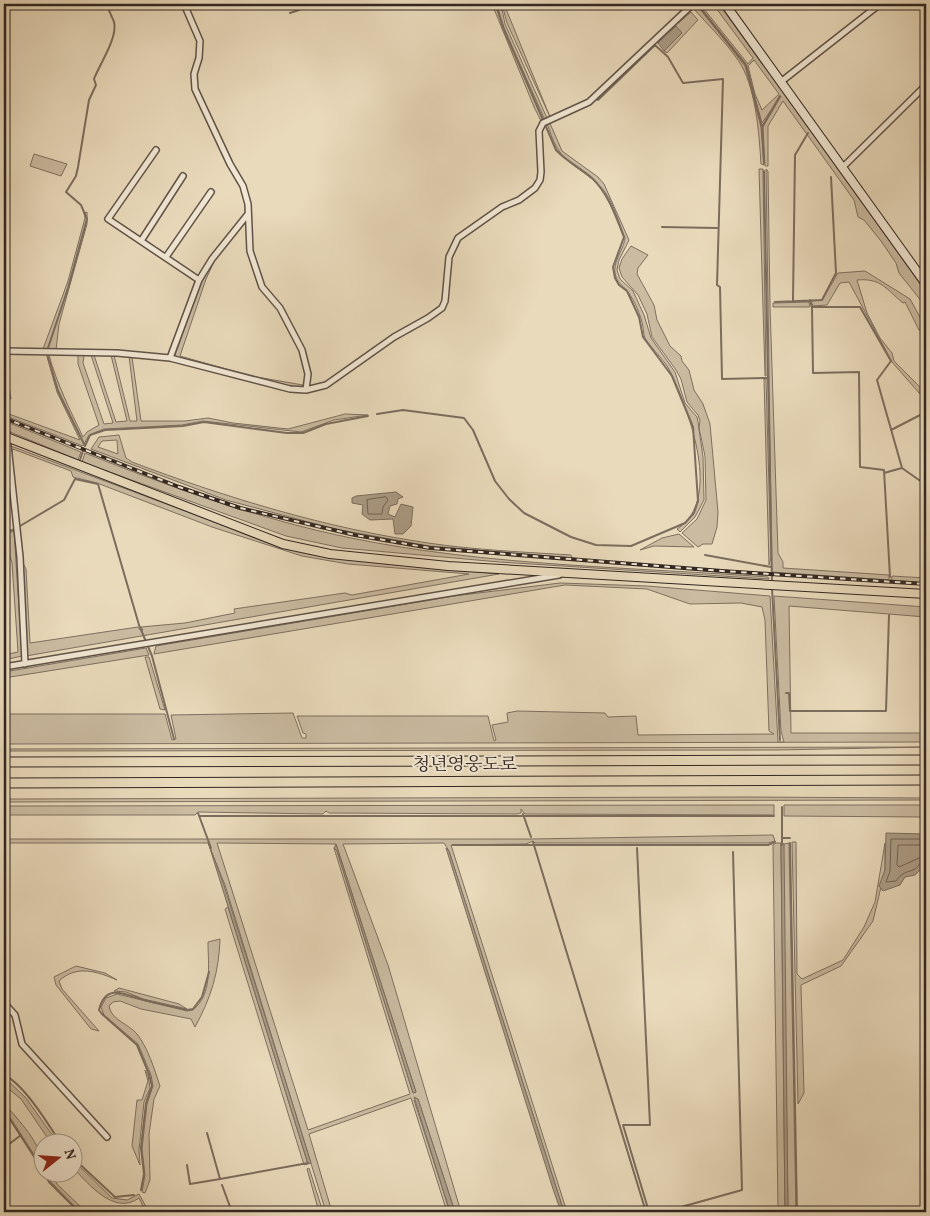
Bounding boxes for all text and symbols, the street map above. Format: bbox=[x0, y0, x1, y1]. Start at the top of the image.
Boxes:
street label: 청년영웅도로 bbox=[413, 753, 517, 778]
north arrow bbox=[32, 1134, 82, 1184]
text: N bbox=[58, 1147, 80, 1162]

